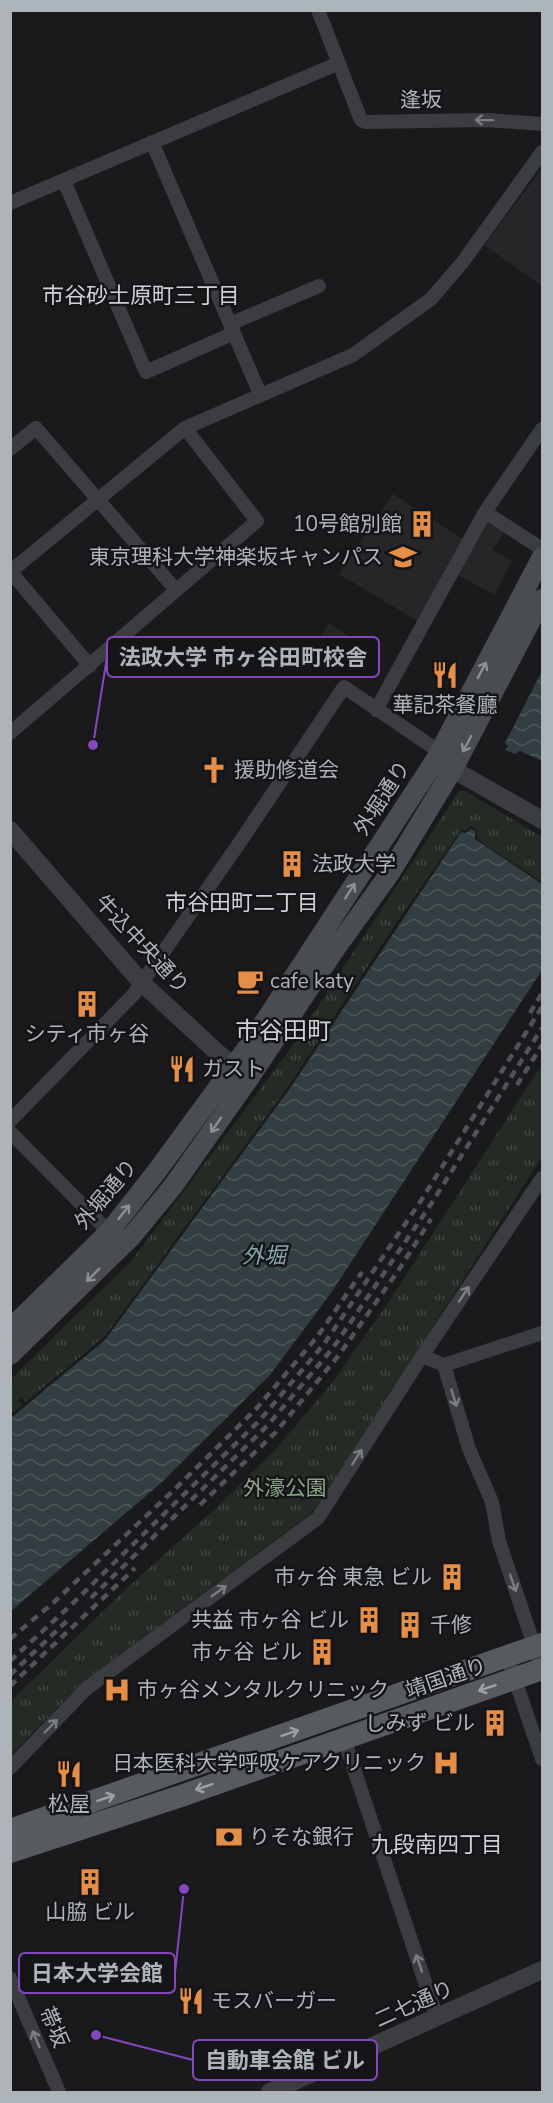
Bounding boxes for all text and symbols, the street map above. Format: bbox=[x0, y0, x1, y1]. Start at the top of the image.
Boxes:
street label: 逢坂 bbox=[400, 86, 442, 114]
one-way arrow bbox=[475, 114, 495, 126]
district label: 市谷砂土原町三丁目 bbox=[42, 281, 240, 311]
building icon: 10号館別館 bbox=[407, 509, 437, 539]
place label: 10号館別館 bbox=[293, 510, 402, 538]
school or university icon: 東京理科大学神楽坂キャンパス bbox=[388, 542, 418, 572]
place label: 東京理科大学神楽坂キャンパス bbox=[89, 543, 383, 571]
callout: 法政大学 市ヶ谷田町校舎 bbox=[107, 637, 379, 677]
text: 法政大学 市ヶ谷田町校舎 bbox=[119, 643, 367, 673]
restaurant icon: 華記茶餐廳 bbox=[430, 660, 460, 690]
one-way arrow bbox=[477, 662, 488, 680]
place label: 華記茶餐廳 bbox=[393, 691, 498, 719]
one-way arrow bbox=[460, 734, 472, 752]
church icon: 援助修道会 bbox=[199, 755, 229, 785]
street label: 外堀通り bbox=[347, 755, 417, 841]
place label: 援助修道会 bbox=[234, 756, 339, 784]
building icon: 法政大学 bbox=[277, 849, 307, 879]
place label: 法政大学 bbox=[312, 850, 396, 878]
one-way arrow bbox=[344, 884, 356, 900]
street label: 牛込中央通り bbox=[89, 888, 195, 1000]
district label: 市谷田町二丁目 bbox=[165, 888, 319, 918]
cafe icon: cafe katy bbox=[235, 966, 265, 996]
place label: cafe katy bbox=[270, 967, 354, 995]
building icon: シティ市ヶ谷 bbox=[72, 989, 102, 1019]
district label: 市谷田町 bbox=[235, 1015, 331, 1047]
place label: シティ市ヶ谷 bbox=[25, 1020, 149, 1048]
restaurant icon: ガスト bbox=[167, 1054, 197, 1084]
place label: ガスト bbox=[202, 1055, 265, 1083]
one-way arrow bbox=[210, 1116, 222, 1132]
street label: 外堀通り bbox=[68, 1153, 144, 1235]
one-way arrow bbox=[118, 1204, 130, 1220]
water label: 外堀 bbox=[242, 1241, 289, 1271]
one-way arrow bbox=[85, 1268, 100, 1283]
one-way arrow bbox=[458, 1286, 470, 1303]
one-way arrow bbox=[449, 1388, 460, 1407]
one-way arrow bbox=[351, 1449, 363, 1466]
park label: 外濠公園 bbox=[243, 1474, 327, 1502]
building icon: 市ヶ谷 東急 ビル bbox=[437, 1562, 467, 1592]
place label: 市ヶ谷 東急 ビル bbox=[274, 1563, 432, 1591]
one-way arrow bbox=[508, 1573, 519, 1592]
one-way arrow bbox=[210, 1585, 226, 1597]
building icon: 共益 市ヶ谷 ビル bbox=[354, 1605, 384, 1635]
place label: 共益 市ヶ谷 ビル bbox=[191, 1606, 349, 1634]
building icon: 千修 bbox=[395, 1610, 425, 1640]
place label: 千修 bbox=[430, 1611, 472, 1639]
building icon: 市ヶ谷 ビル bbox=[307, 1637, 337, 1667]
place label: 市ヶ谷 ビル bbox=[192, 1638, 302, 1666]
street label: 靖国通り bbox=[402, 1651, 490, 1705]
hospital icon: 市ヶ谷メンタルクリニック bbox=[102, 1675, 132, 1705]
place label: 市ヶ谷メンタルクリニック bbox=[137, 1676, 389, 1704]
one-way arrow bbox=[478, 1684, 497, 1695]
building icon: しみず ビル bbox=[480, 1708, 510, 1738]
place label: しみず ビル bbox=[365, 1709, 475, 1737]
one-way arrow bbox=[44, 1718, 58, 1733]
one-way arrow bbox=[280, 1727, 298, 1738]
hospital icon: 日本医科大学呼吸ケアクリニック bbox=[431, 1748, 461, 1778]
place label: 日本医科大学呼吸ケアクリニック bbox=[112, 1749, 426, 1777]
restaurant icon: 松屋 bbox=[54, 1759, 84, 1789]
one-way arrow bbox=[195, 1783, 214, 1794]
place label: 松屋 bbox=[48, 1790, 90, 1818]
one-way arrow bbox=[96, 1791, 114, 1802]
bank icon: りそな銀行 bbox=[214, 1822, 244, 1852]
place label: りそな銀行 bbox=[249, 1823, 354, 1851]
district label: 九段南四丁目 bbox=[371, 1830, 503, 1860]
building icon: 山脇 ビル bbox=[75, 1867, 105, 1897]
place label: 山脇 ビル bbox=[45, 1898, 135, 1926]
callout: 日本大学会館 bbox=[19, 1953, 175, 1993]
one-way arrow bbox=[412, 1954, 423, 1973]
text: 日本大学会館 bbox=[31, 1959, 163, 1989]
street label: 二七通り bbox=[370, 1974, 458, 2034]
restaurant icon: モスバーガー bbox=[176, 1986, 206, 2016]
place label: モスバーガー bbox=[211, 1987, 337, 2015]
street label: 帯坂 bbox=[33, 2002, 75, 2052]
one-way arrow bbox=[30, 2030, 41, 2048]
callout: 自動車会館 ビル bbox=[193, 2040, 377, 2080]
text: 自動車会館 ビル bbox=[205, 2046, 365, 2076]

